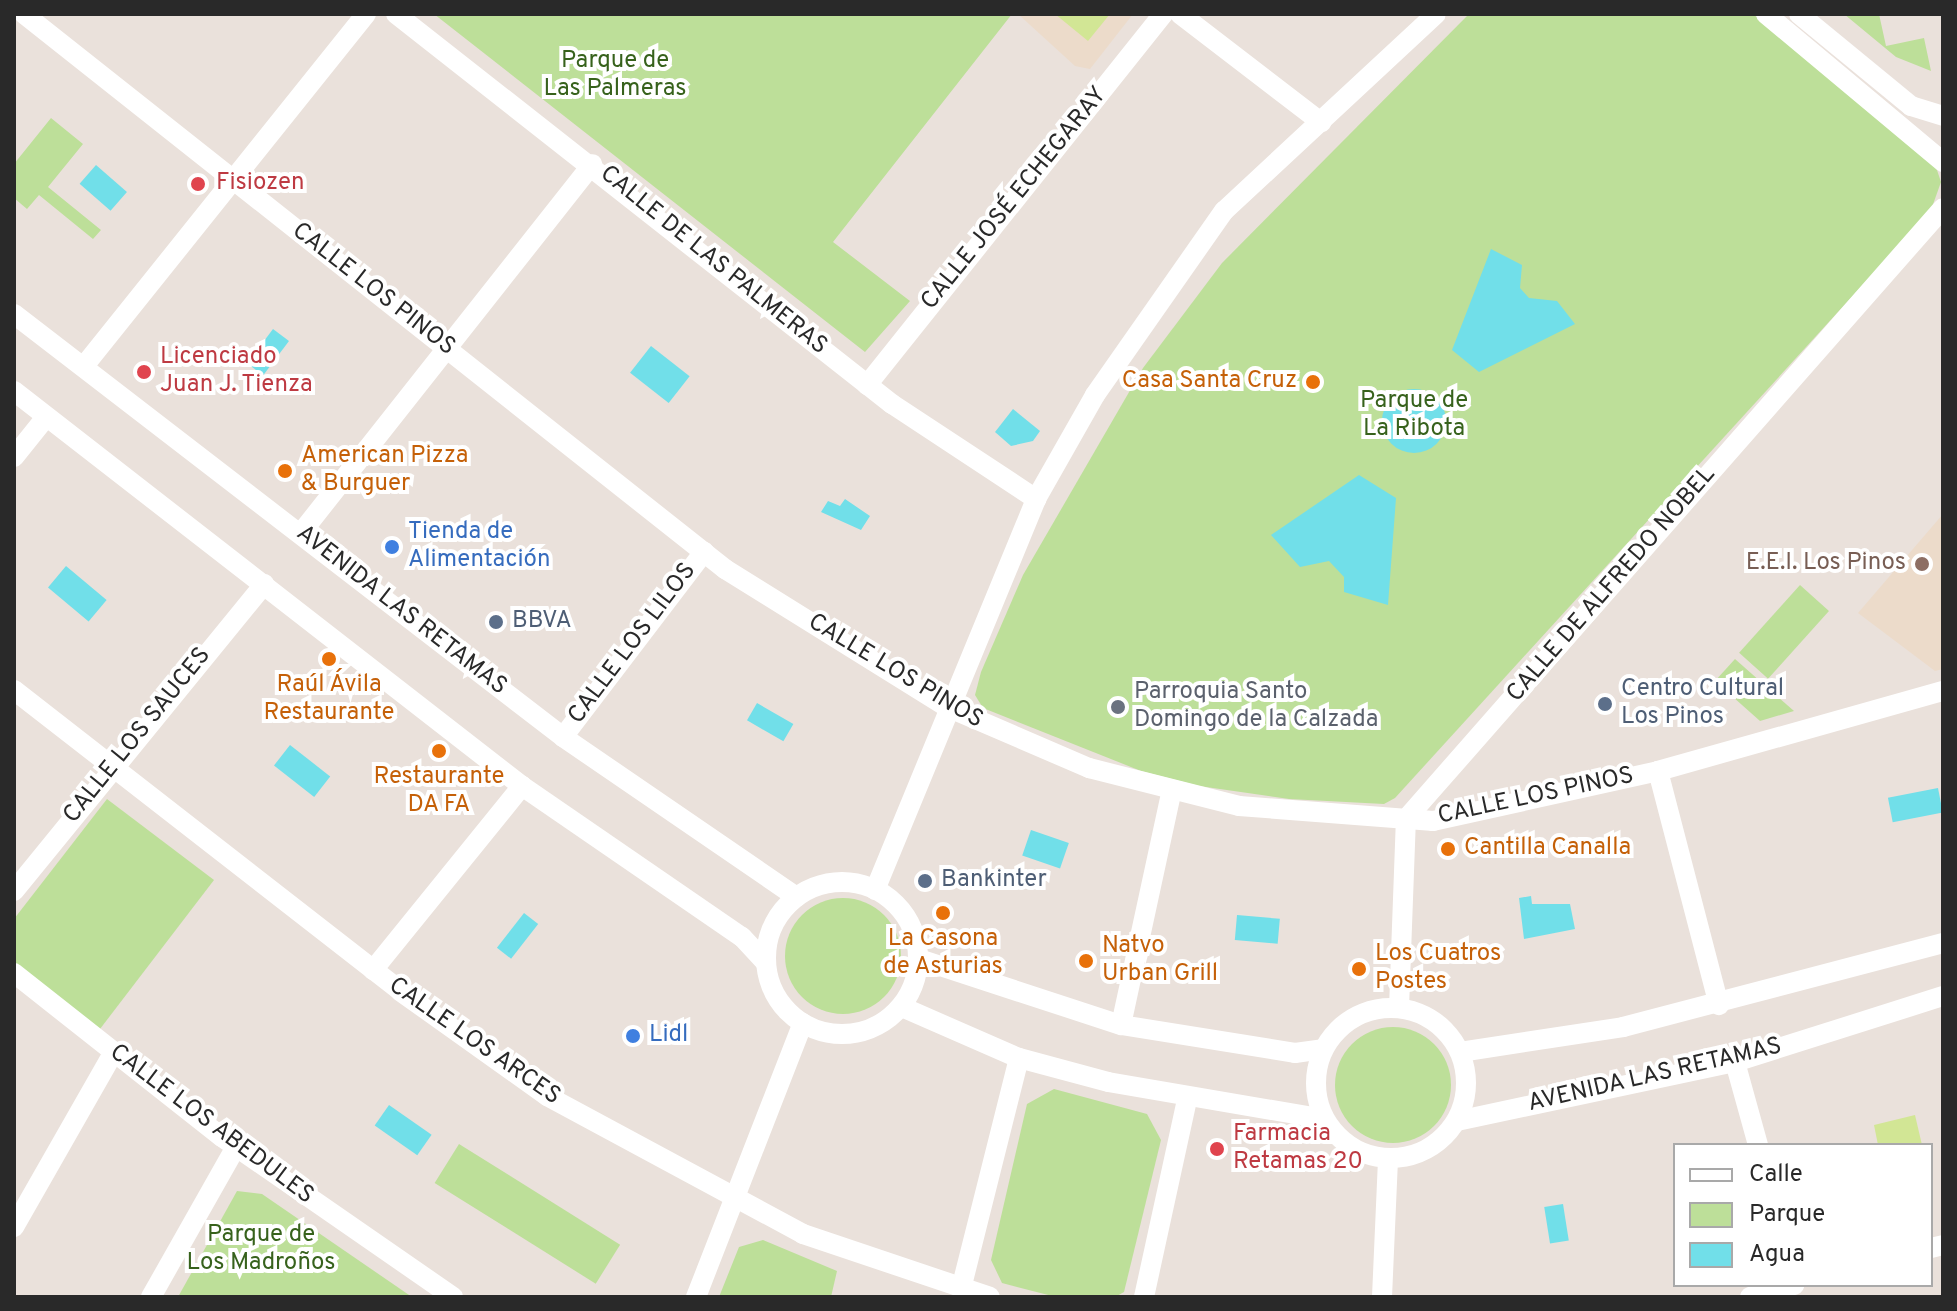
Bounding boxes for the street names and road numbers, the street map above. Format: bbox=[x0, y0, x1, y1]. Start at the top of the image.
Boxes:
street label: CALLE JOSÉ ECHEGARAY bbox=[916, 82, 1114, 316]
street label: CALLE DE LAS PALMERAS bbox=[593, 160, 833, 362]
street label: CALLE LOS PINOS bbox=[286, 217, 460, 363]
street label: CALLE DE ALFREDO NOBEL bbox=[1501, 461, 1723, 709]
street label: AVENIDA LAS RETAMAS bbox=[290, 519, 512, 703]
street label: CALLE LOS LILOS bbox=[563, 558, 703, 730]
street label: CALLE LOS PINOS bbox=[802, 608, 988, 736]
street label: CALLE LOS SAUCES bbox=[58, 642, 218, 830]
street label: CALLE LOS PINOS bbox=[1436, 762, 1636, 832]
street label: CALLE LOS ARCES bbox=[382, 972, 566, 1112]
street label: AVENIDA LAS RETAMAS bbox=[1525, 1033, 1785, 1119]
street label: CALLE LOS ABEDULES bbox=[103, 1039, 319, 1211]

